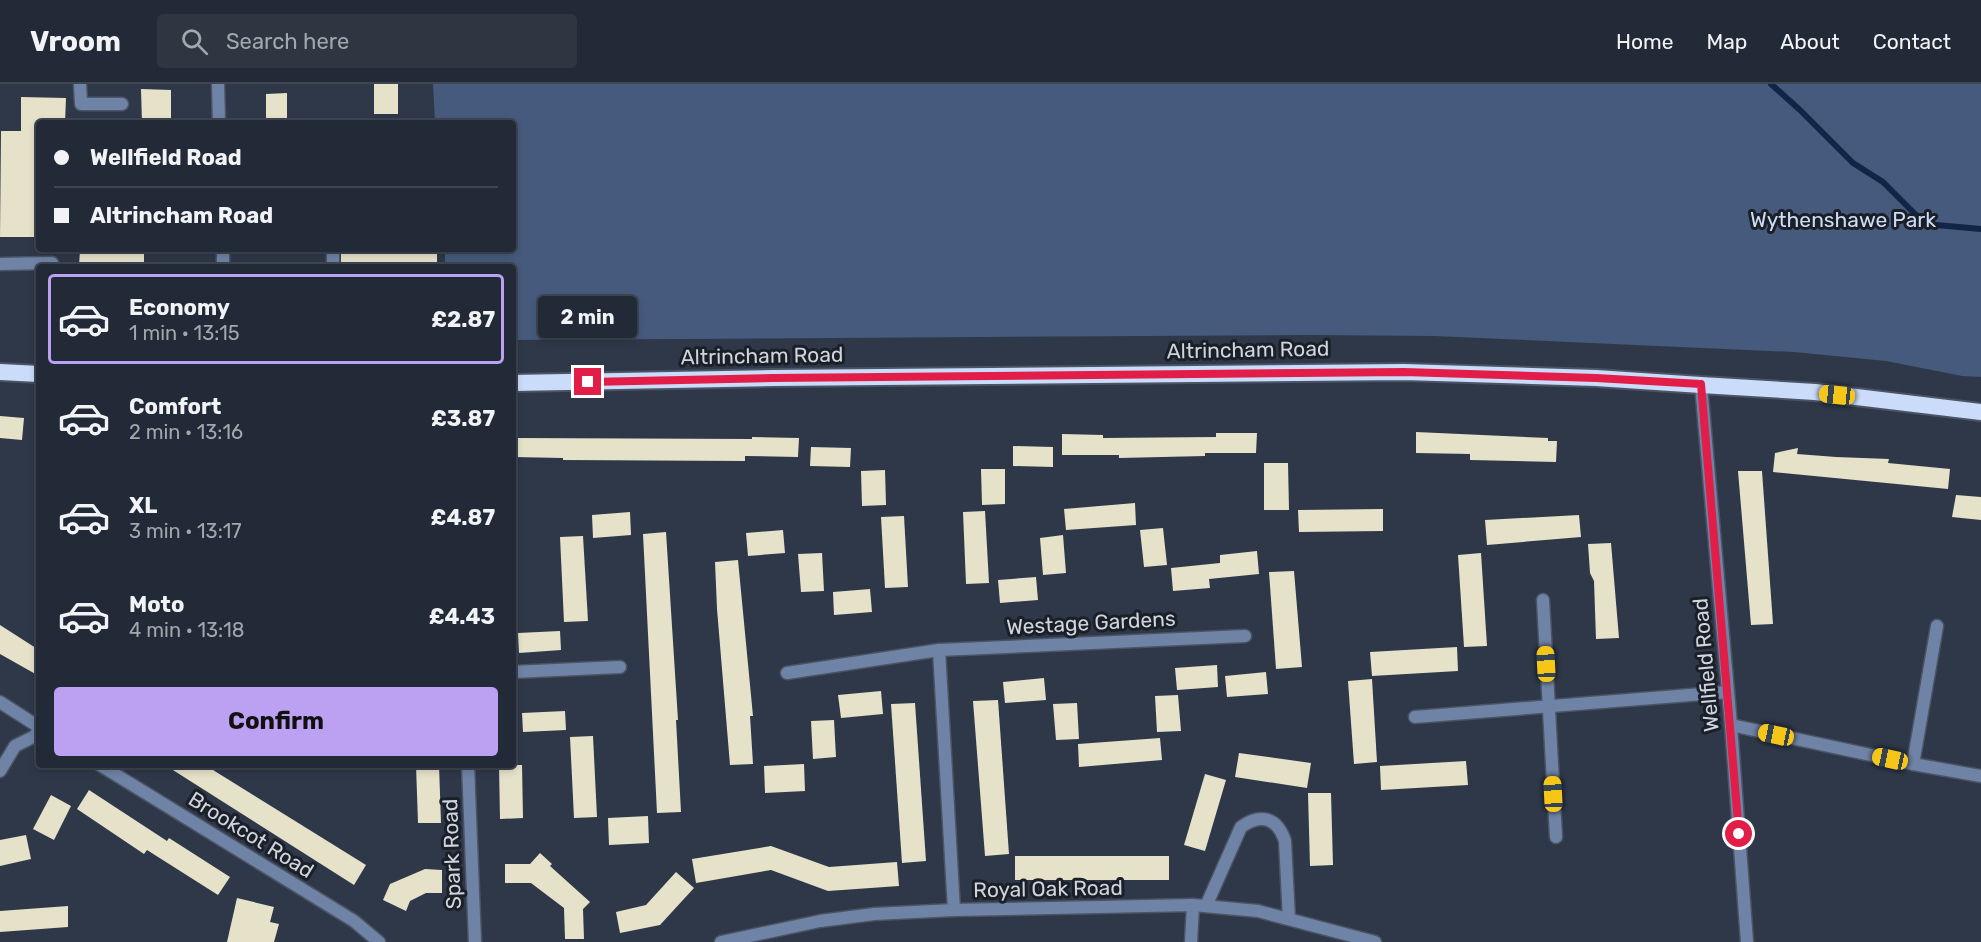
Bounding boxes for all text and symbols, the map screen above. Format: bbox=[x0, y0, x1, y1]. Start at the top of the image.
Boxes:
search box bbox=[157, 14, 577, 68]
text: Vroom bbox=[30, 25, 121, 58]
icon: search bbox=[178, 25, 211, 58]
text: Search here bbox=[226, 28, 349, 55]
text: Home bbox=[1616, 29, 1673, 54]
text: Map bbox=[1706, 29, 1747, 54]
text: About bbox=[1780, 29, 1840, 54]
text: Contact bbox=[1873, 29, 1951, 54]
text: Wellfield Road bbox=[90, 144, 242, 171]
text: Altrincham Road bbox=[90, 202, 273, 229]
park label: Wythenshawe Park bbox=[1750, 207, 1936, 232]
icon: car bbox=[57, 292, 111, 346]
text: Economy bbox=[129, 294, 230, 321]
callout: 2 min bbox=[538, 295, 638, 337]
text: 2 min bbox=[560, 305, 615, 329]
text: £2.87 bbox=[431, 306, 495, 333]
text: 1 min · 13:15 bbox=[129, 321, 240, 345]
street label: Altrincham Road bbox=[1166, 336, 1330, 363]
street label: Altrincham Road bbox=[680, 342, 844, 369]
route end bbox=[574, 368, 601, 395]
car bbox=[1818, 384, 1856, 406]
icon: car bbox=[57, 391, 111, 445]
text: Comfort bbox=[129, 393, 221, 420]
text: £3.87 bbox=[431, 405, 495, 432]
text: 2 min · 13:16 bbox=[129, 420, 243, 444]
icon: car bbox=[57, 490, 111, 544]
text: XL bbox=[129, 492, 157, 519]
text: £4.87 bbox=[431, 504, 495, 531]
text: 3 min · 13:17 bbox=[129, 519, 242, 543]
icon: car bbox=[57, 589, 111, 643]
text: Moto bbox=[129, 591, 184, 618]
street label: Wellfield Road bbox=[1687, 597, 1724, 733]
text: £4.43 bbox=[429, 603, 495, 630]
street label: Westage Gardens bbox=[1006, 606, 1176, 639]
text: 4 min · 13:18 bbox=[129, 618, 244, 642]
car bbox=[1536, 646, 1556, 682]
button: Confirm bbox=[54, 687, 498, 756]
car bbox=[1757, 722, 1795, 748]
car bbox=[1871, 746, 1909, 772]
car bbox=[1543, 776, 1563, 812]
street label: Brookcot Road bbox=[184, 786, 318, 883]
street label: Spark Road bbox=[437, 798, 466, 910]
route start bbox=[1725, 820, 1752, 847]
street label: Royal Oak Road bbox=[973, 875, 1123, 902]

